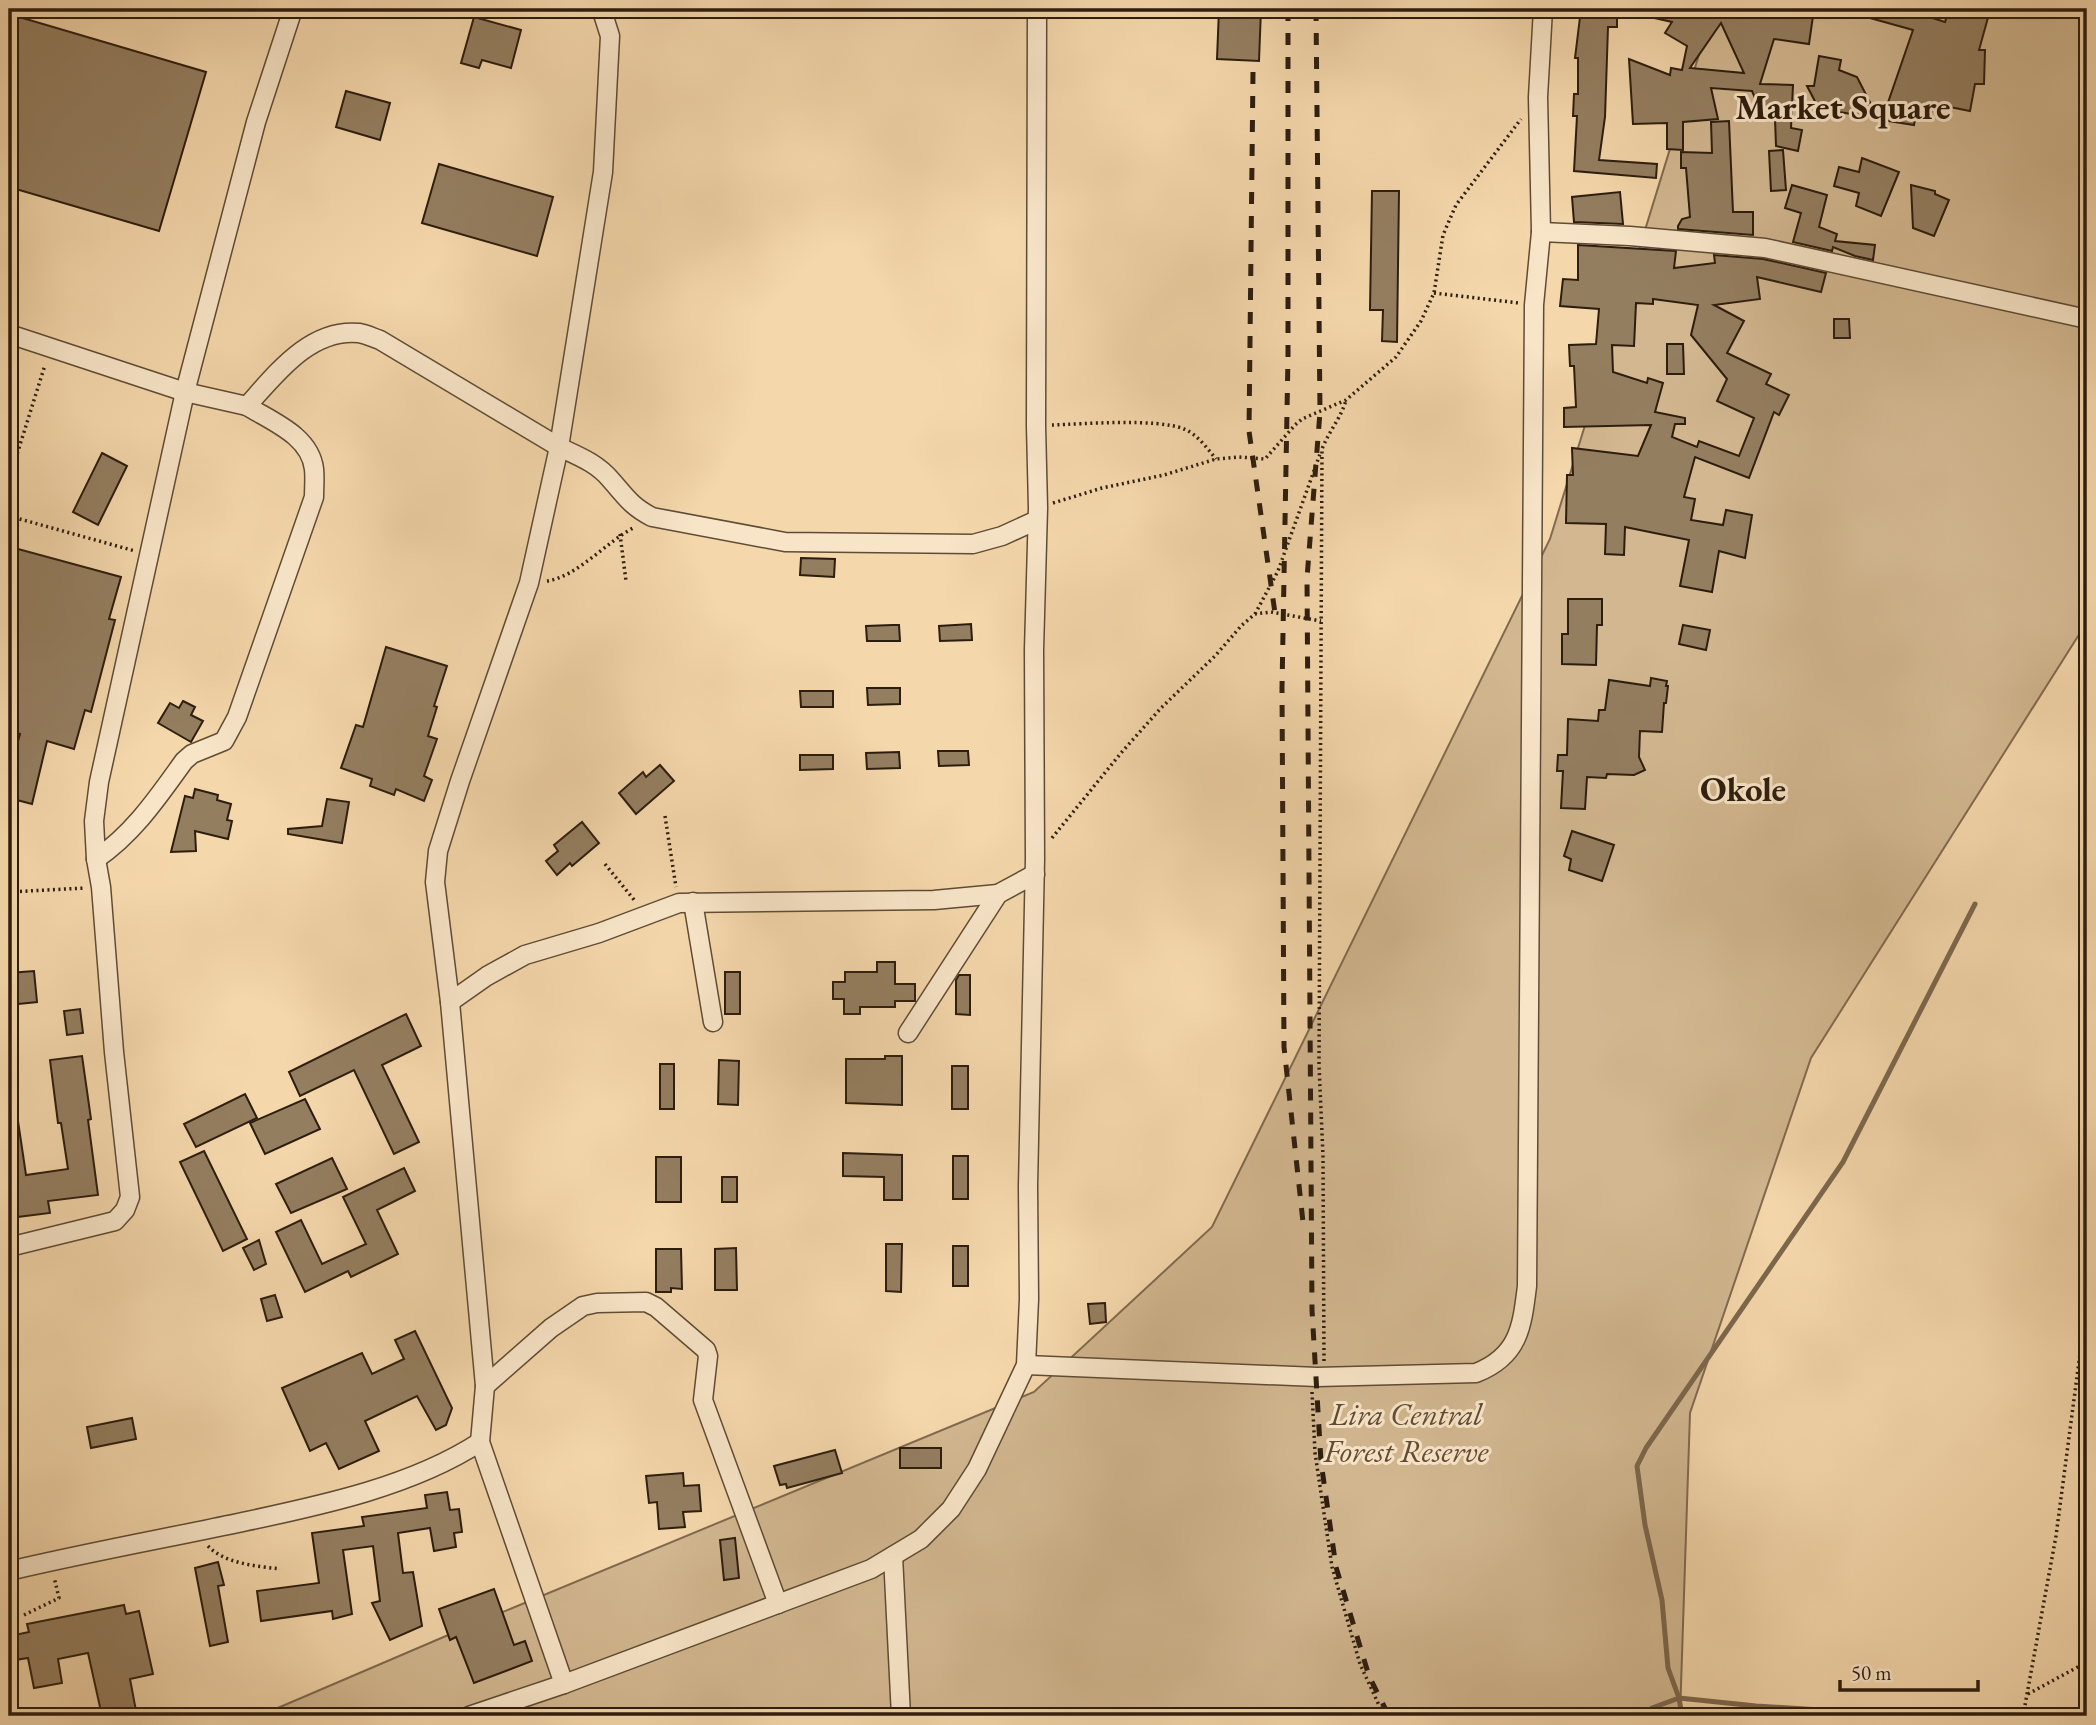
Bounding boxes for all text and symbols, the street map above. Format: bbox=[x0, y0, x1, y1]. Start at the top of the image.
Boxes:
district label: Market Square bbox=[1735, 84, 1951, 129]
district label: Okole bbox=[1700, 766, 1786, 811]
park label: Lira Central Forest Reserve bbox=[1323, 1393, 1490, 1472]
scale bar bbox=[1840, 1648, 1979, 1692]
text: 50 m bbox=[1851, 1659, 1892, 1686]

